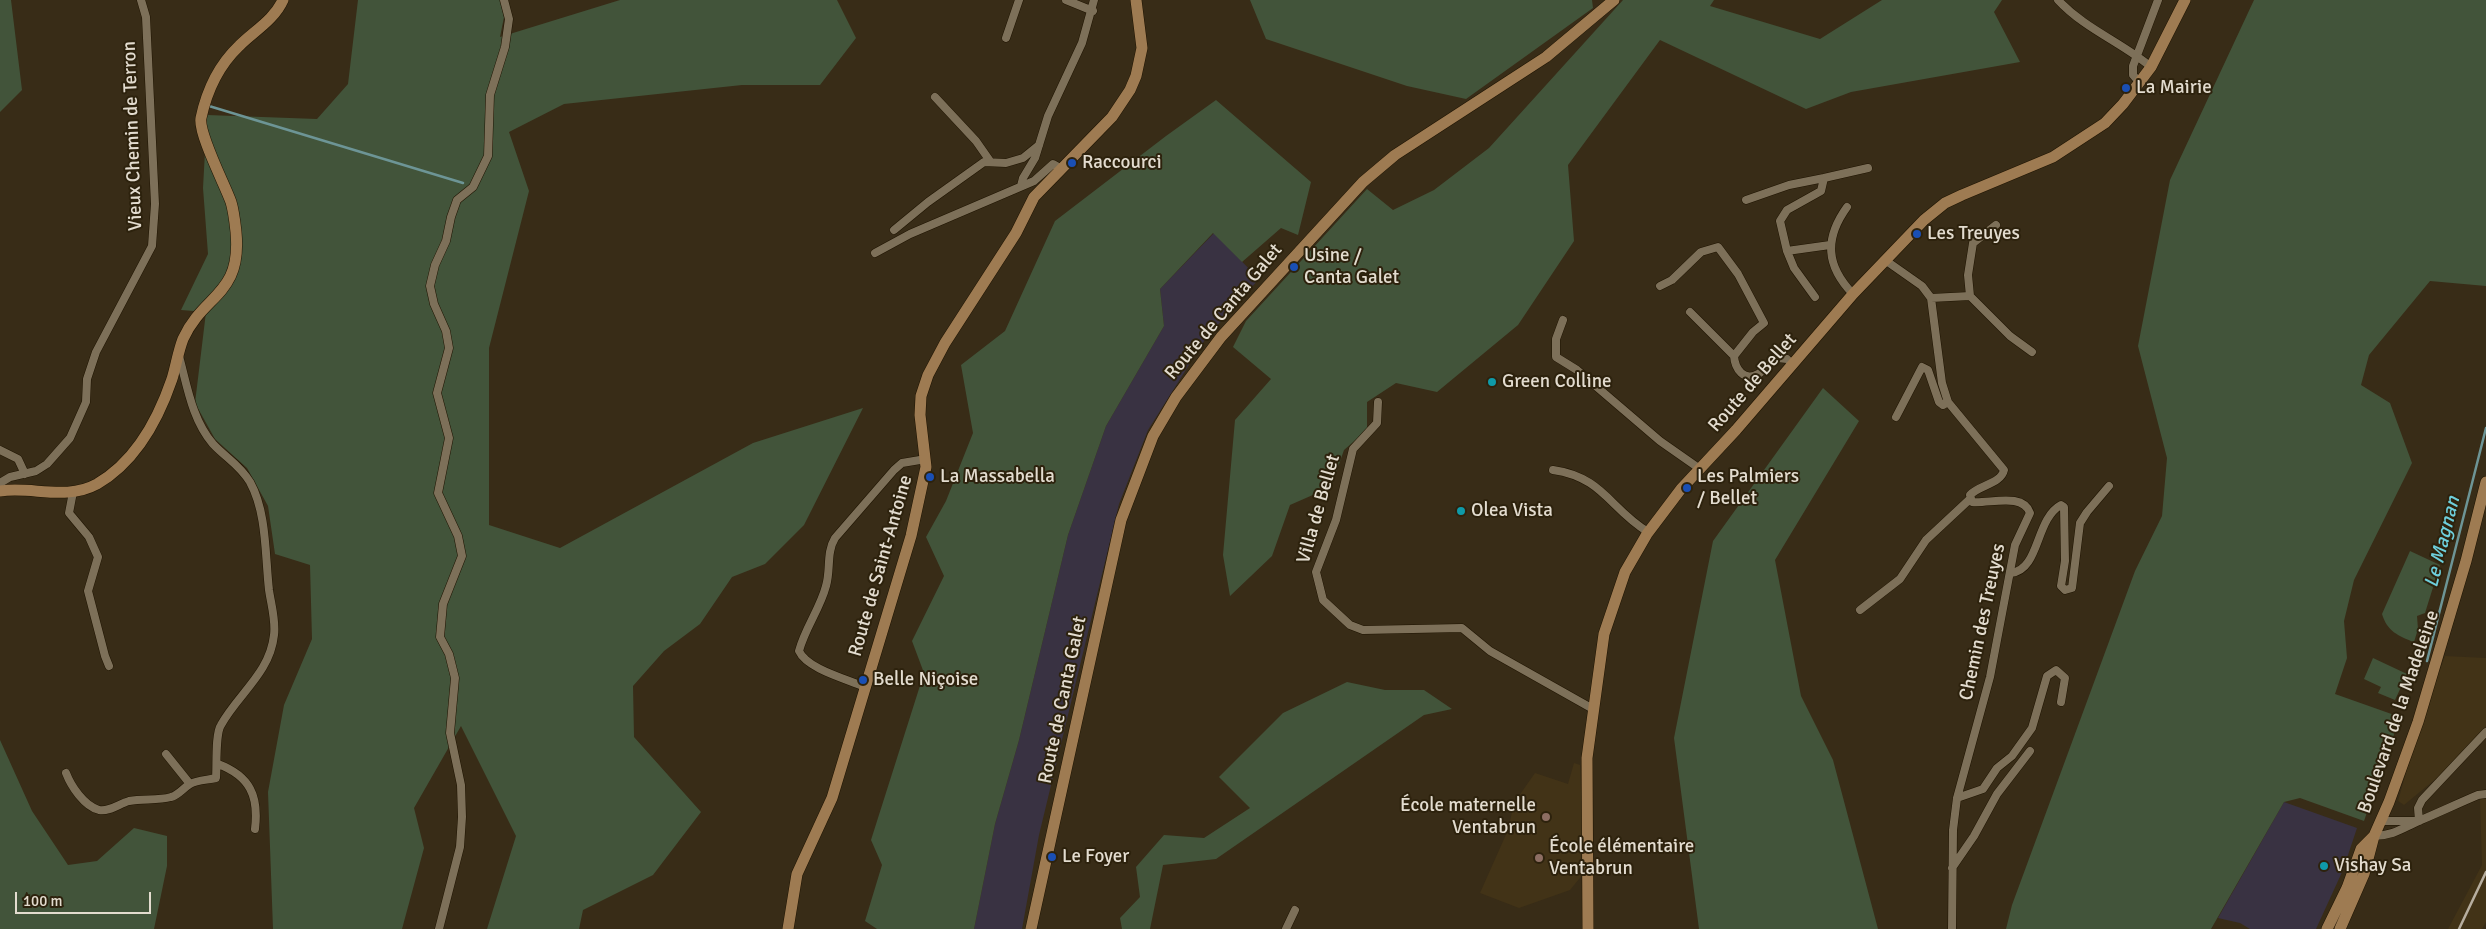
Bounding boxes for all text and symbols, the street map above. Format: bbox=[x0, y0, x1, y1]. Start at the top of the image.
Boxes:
street label: Vieux Chemin de Terron bbox=[118, 41, 148, 231]
place label: La Mairie bbox=[2136, 77, 2212, 99]
marker: La Mairie bbox=[2120, 82, 2132, 94]
place label: Raccourci bbox=[1082, 152, 1162, 174]
marker: Raccourci bbox=[1066, 157, 1078, 169]
place label: Les Treuyes bbox=[1927, 223, 2020, 245]
marker: Les Treuyes bbox=[1911, 228, 1923, 240]
street label: Route de Canta Galet bbox=[1160, 239, 1288, 385]
place label: Usine / Canta Galet bbox=[1304, 245, 1399, 289]
marker: Usine / Canta Galet bbox=[1288, 261, 1300, 273]
street label: Route de Bellet bbox=[1704, 329, 1802, 437]
place label: Green Colline bbox=[1502, 371, 1612, 393]
marker: Green Colline bbox=[1486, 376, 1498, 388]
street label: Villa de Bellet bbox=[1293, 452, 1345, 566]
place label: La Massabella bbox=[940, 466, 1055, 488]
place label: Les Palmiers / Bellet bbox=[1697, 466, 1799, 510]
marker: La Massabella bbox=[924, 471, 936, 483]
street label: Route de Saint-Antoine bbox=[844, 473, 918, 659]
marker: Les Palmiers / Bellet bbox=[1681, 482, 1693, 494]
water label: Le Magnan bbox=[2420, 494, 2466, 590]
place label: Olea Vista bbox=[1471, 500, 1553, 522]
marker: Olea Vista bbox=[1455, 505, 1467, 517]
street label: Chemin des Treuyes bbox=[1955, 542, 2011, 702]
street label: Boulevard de la Madeleine bbox=[2353, 607, 2445, 817]
street label: Route de Canta Galet bbox=[1034, 614, 1092, 786]
place label: Belle Niçoise bbox=[873, 669, 978, 691]
marker: Belle Niçoise bbox=[857, 674, 869, 686]
place label: École maternelle Ventabrun bbox=[1400, 795, 1536, 839]
marker: École maternelle Ventabrun bbox=[1540, 811, 1552, 823]
place label: École élémentaire Ventabrun bbox=[1549, 836, 1694, 880]
place label: Le Foyer bbox=[1062, 846, 1129, 868]
marker: Le Foyer bbox=[1046, 851, 1058, 863]
marker: École élémentaire Ventabrun bbox=[1533, 852, 1545, 864]
place label: Vishay Sa bbox=[2334, 855, 2411, 877]
marker: Vishay Sa bbox=[2318, 860, 2330, 872]
scale bar bbox=[18, 882, 154, 914]
text: 100 m bbox=[23, 892, 63, 910]

